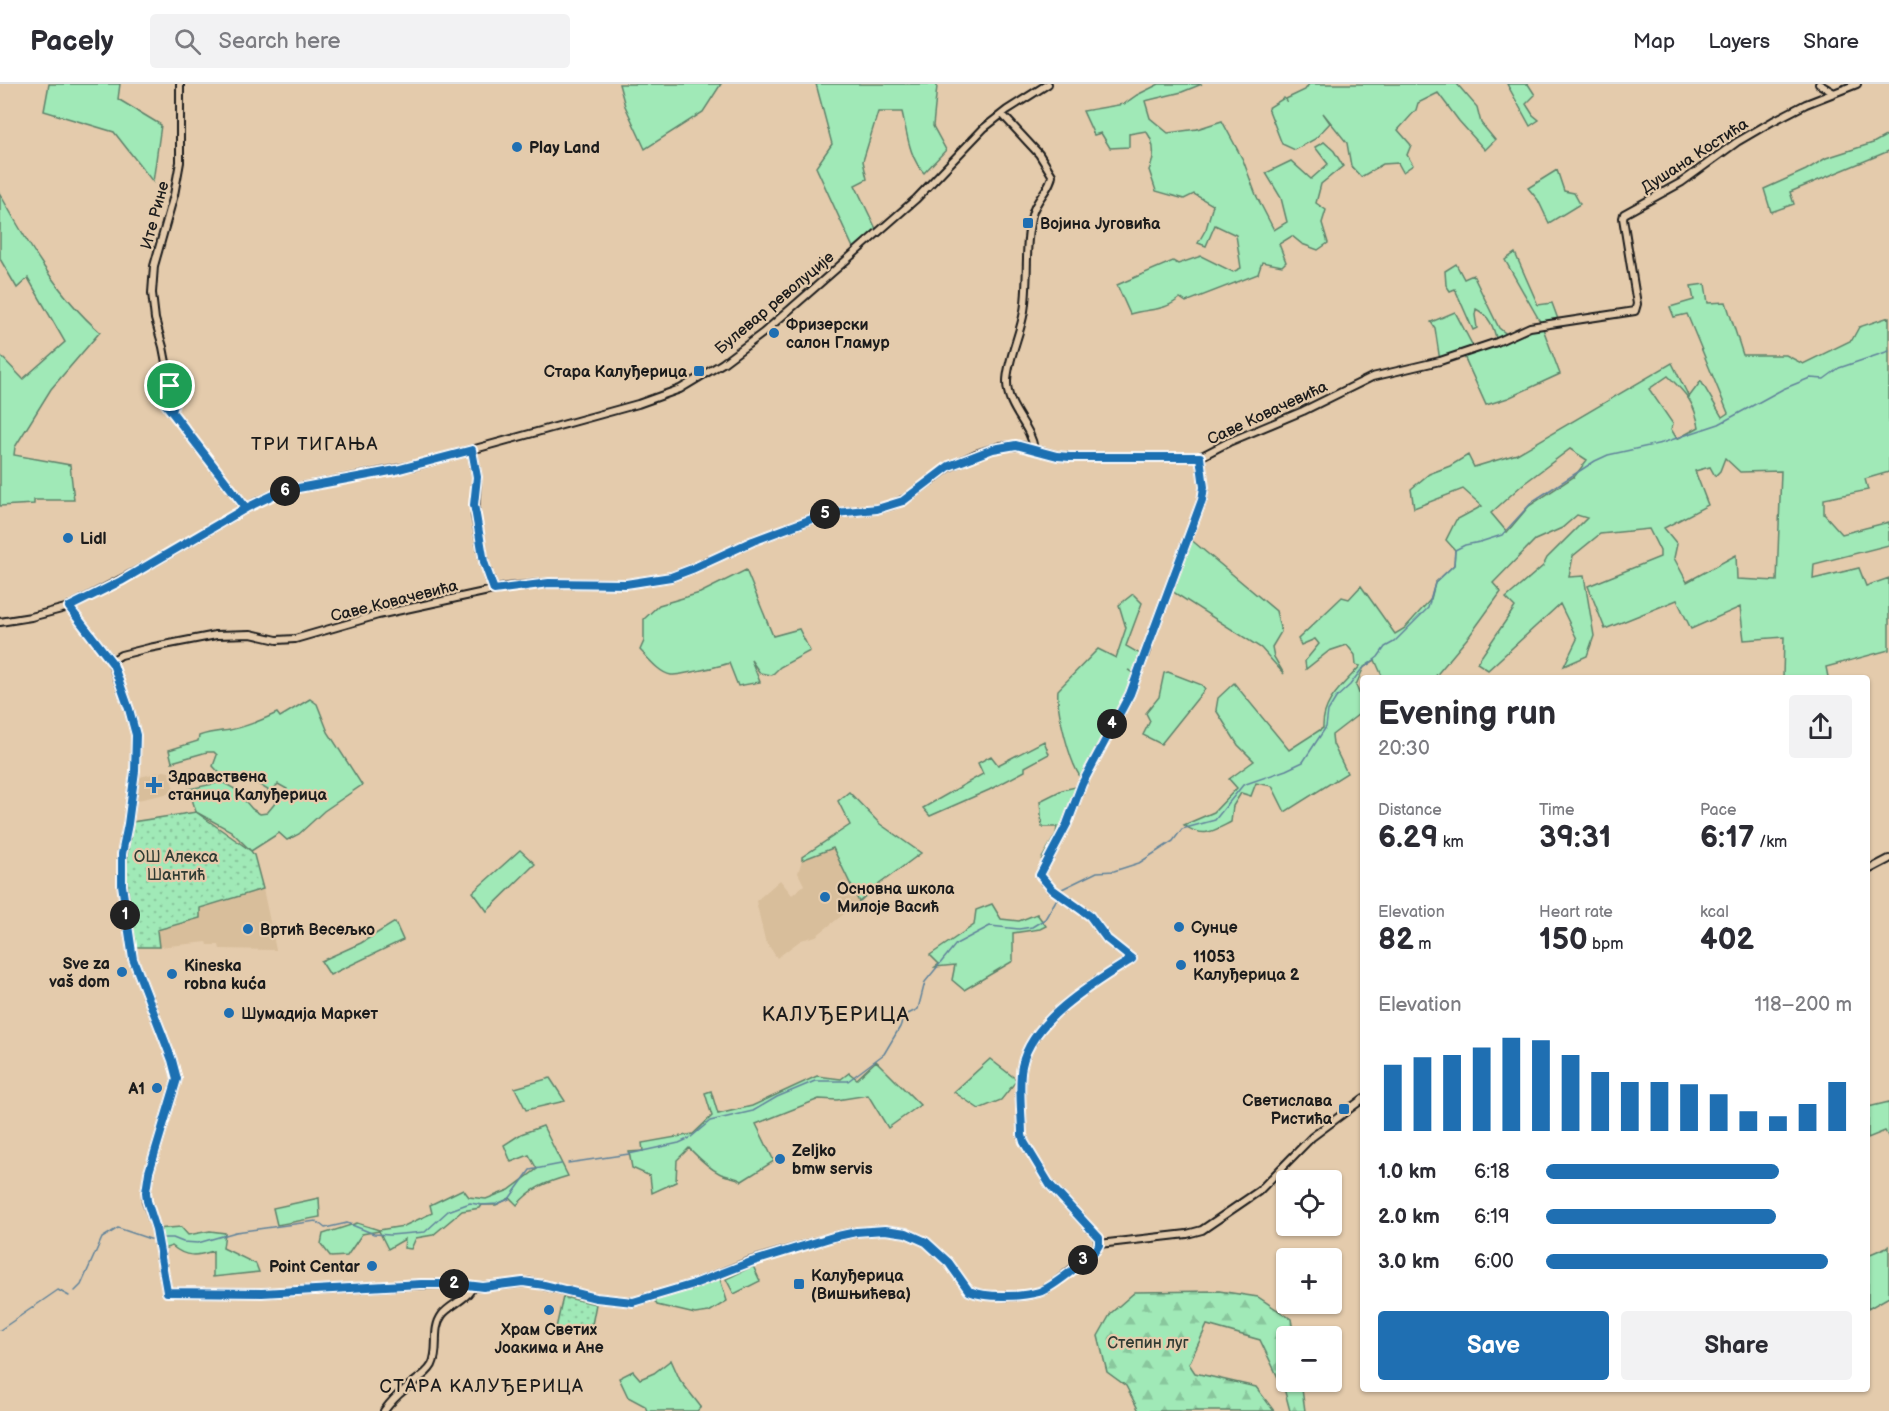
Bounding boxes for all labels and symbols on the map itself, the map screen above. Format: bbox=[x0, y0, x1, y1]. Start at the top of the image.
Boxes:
street label: Душана Костића bbox=[1638, 114, 1752, 198]
place label: Play Land bbox=[529, 139, 600, 158]
marker: Play Land bbox=[510, 140, 524, 154]
street label: Ите Рине bbox=[137, 179, 174, 251]
place label: Војина Југовића bbox=[1040, 215, 1161, 234]
marker: Војина Југовића bbox=[1021, 216, 1035, 230]
street label: Булевар револуције bbox=[712, 248, 838, 358]
place label: Фризерски салон Гламур bbox=[786, 316, 890, 353]
marker: Фризерски салон Гламур bbox=[767, 326, 781, 340]
pin bbox=[144, 360, 195, 411]
place label: Стара Калуђерица bbox=[544, 363, 688, 382]
marker: Стара Калуђерица bbox=[692, 364, 706, 378]
street label: Саве Ковачевића bbox=[1205, 377, 1331, 450]
district label: ТРИ ТИГАЊА bbox=[251, 434, 379, 455]
pin: 6 bbox=[270, 476, 300, 506]
pin: 5 bbox=[810, 499, 840, 529]
place label: Lidl bbox=[80, 530, 107, 549]
marker: Lidl bbox=[61, 531, 75, 545]
street label: Саве Ковачевића bbox=[329, 576, 460, 626]
pin: 4 bbox=[1097, 709, 1127, 739]
place label: Здравствена станица Калуђерица bbox=[168, 768, 327, 805]
marker: Здравствена станица Калуђерица bbox=[145, 776, 163, 794]
park label: ОШ Алекса Шантић bbox=[134, 848, 219, 885]
place label: Основна школа Милоје Васић bbox=[837, 880, 955, 917]
marker: Основна школа Милоје Васић bbox=[818, 890, 832, 904]
pin: 1 bbox=[110, 900, 140, 930]
place label: Сунце bbox=[1191, 919, 1238, 938]
marker: Сунце bbox=[1172, 920, 1186, 934]
place label: Вртић Весељко bbox=[260, 921, 375, 940]
marker: Вртић Весељко bbox=[241, 922, 255, 936]
place label: 11053 Калуђерица 2 bbox=[1193, 948, 1300, 985]
place label: Sve za vaš dom bbox=[48, 955, 110, 992]
place label: Kineska robna kuća bbox=[184, 957, 266, 994]
marker: 11053 Калуђерица 2 bbox=[1174, 958, 1188, 972]
marker: Sve za vaš dom bbox=[115, 965, 129, 979]
marker: Kineska robna kuća bbox=[165, 967, 179, 981]
district label: КАЛУЂЕРИЦА bbox=[762, 1003, 910, 1027]
place label: Шумадија Маркет bbox=[241, 1005, 378, 1024]
marker: Шумадија Маркет bbox=[222, 1006, 236, 1020]
place label: A1 bbox=[127, 1080, 145, 1099]
marker: A1 bbox=[150, 1081, 164, 1095]
place label: Светислава Ристића bbox=[1242, 1092, 1333, 1129]
marker: Светислава Ристића bbox=[1337, 1102, 1351, 1116]
place label: Zeljko bmw servis bbox=[792, 1142, 873, 1179]
marker: Zeljko bmw servis bbox=[773, 1152, 787, 1166]
pin: 3 bbox=[1068, 1245, 1098, 1275]
place label: Point Centar bbox=[269, 1258, 361, 1277]
marker: Point Centar bbox=[365, 1259, 379, 1273]
place label: Калуђерица (Вишњићева) bbox=[811, 1267, 911, 1304]
pin: 2 bbox=[439, 1269, 469, 1299]
marker: Калуђерица (Вишњићева) bbox=[792, 1277, 806, 1291]
marker: Храм Светих Јоакима и Ане bbox=[542, 1303, 556, 1317]
place label: Храм Светих Јоакима и Ане bbox=[494, 1321, 604, 1358]
park label: Степин луг bbox=[1107, 1334, 1189, 1353]
district label: СТАРА КАЛУЂЕРИЦА bbox=[380, 1376, 584, 1397]

